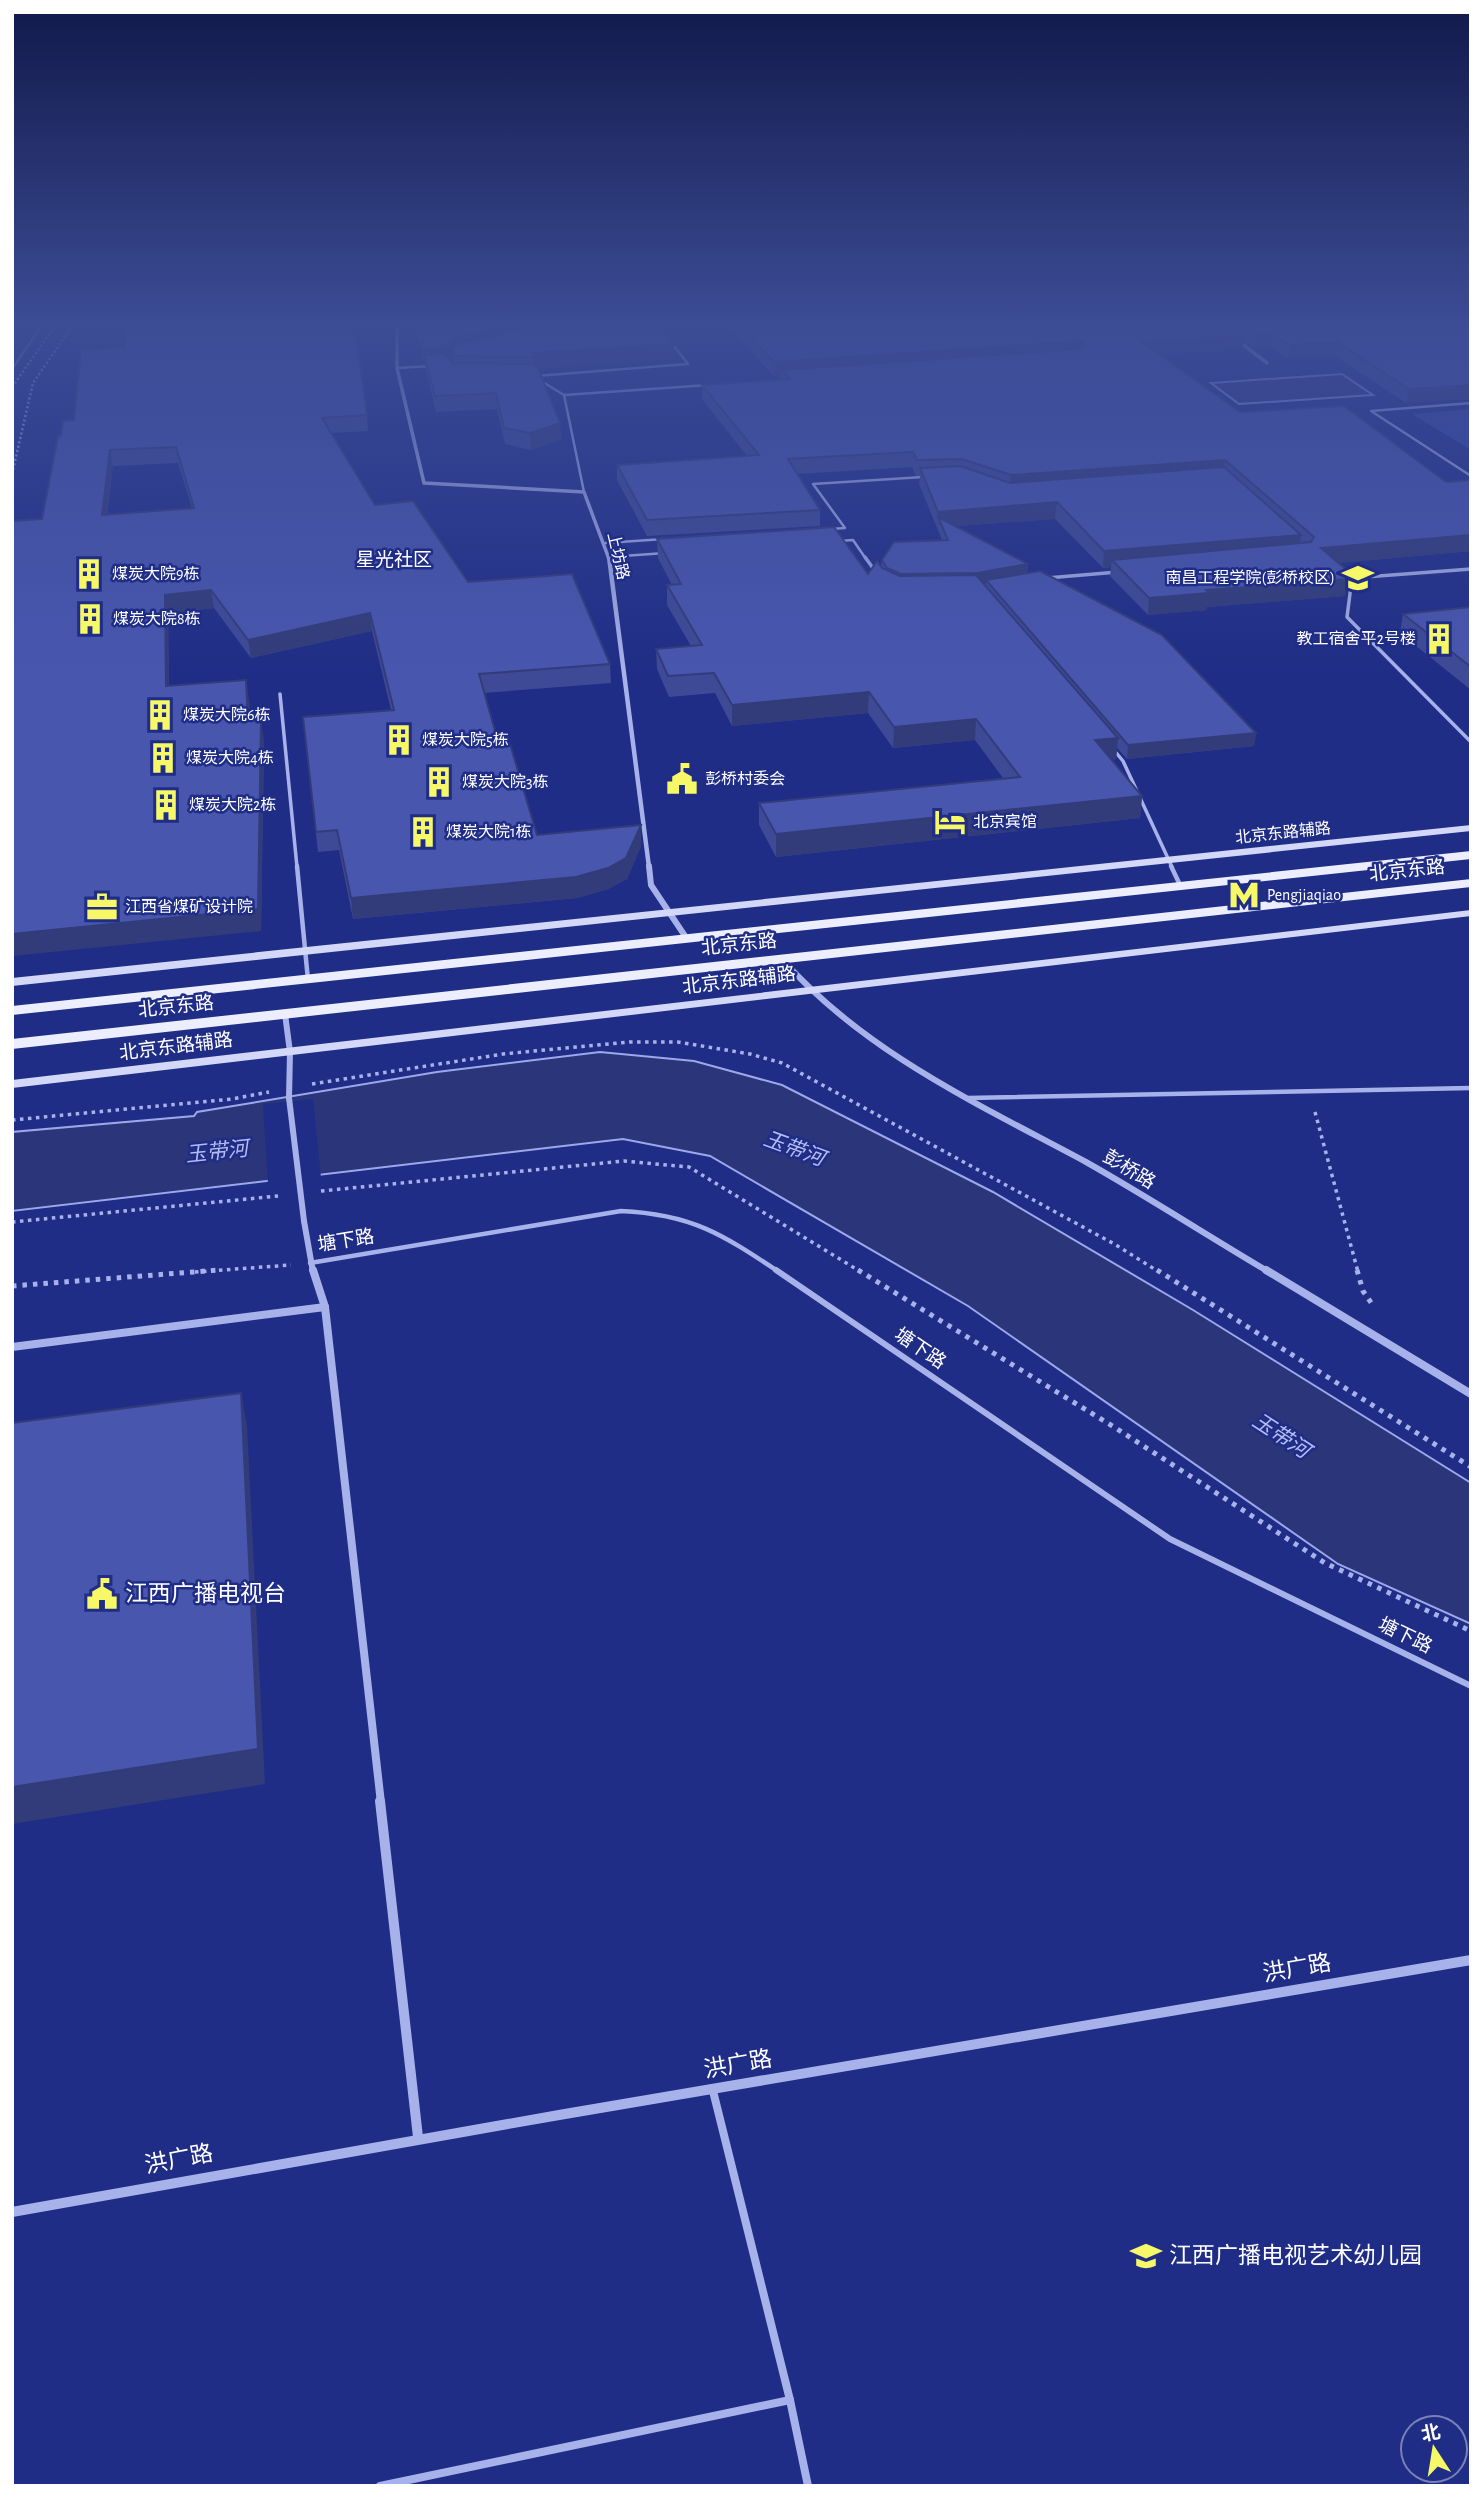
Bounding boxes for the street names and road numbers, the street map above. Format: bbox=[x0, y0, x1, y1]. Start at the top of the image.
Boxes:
street label: 上坊路 bbox=[605, 531, 632, 581]
street label: 北京东路辅路 bbox=[1234, 819, 1332, 846]
street label: 北京东路 bbox=[1368, 856, 1446, 884]
street label: 北京东路 bbox=[700, 930, 778, 958]
street label: 北京东路辅路 bbox=[681, 963, 797, 997]
street label: 北京东路 bbox=[137, 992, 215, 1020]
street label: 北京东路辅路 bbox=[118, 1029, 234, 1063]
street label: 彭桥路 bbox=[1100, 1146, 1159, 1193]
street label: 塘下路 bbox=[316, 1225, 376, 1255]
street label: 塘下路 bbox=[891, 1324, 950, 1373]
street label: 塘下路 bbox=[1375, 1613, 1436, 1657]
street label: 洪广路 bbox=[1261, 1950, 1333, 1986]
street label: 洪广路 bbox=[702, 2046, 774, 2082]
street label: 洪广路 bbox=[143, 2140, 215, 2178]

